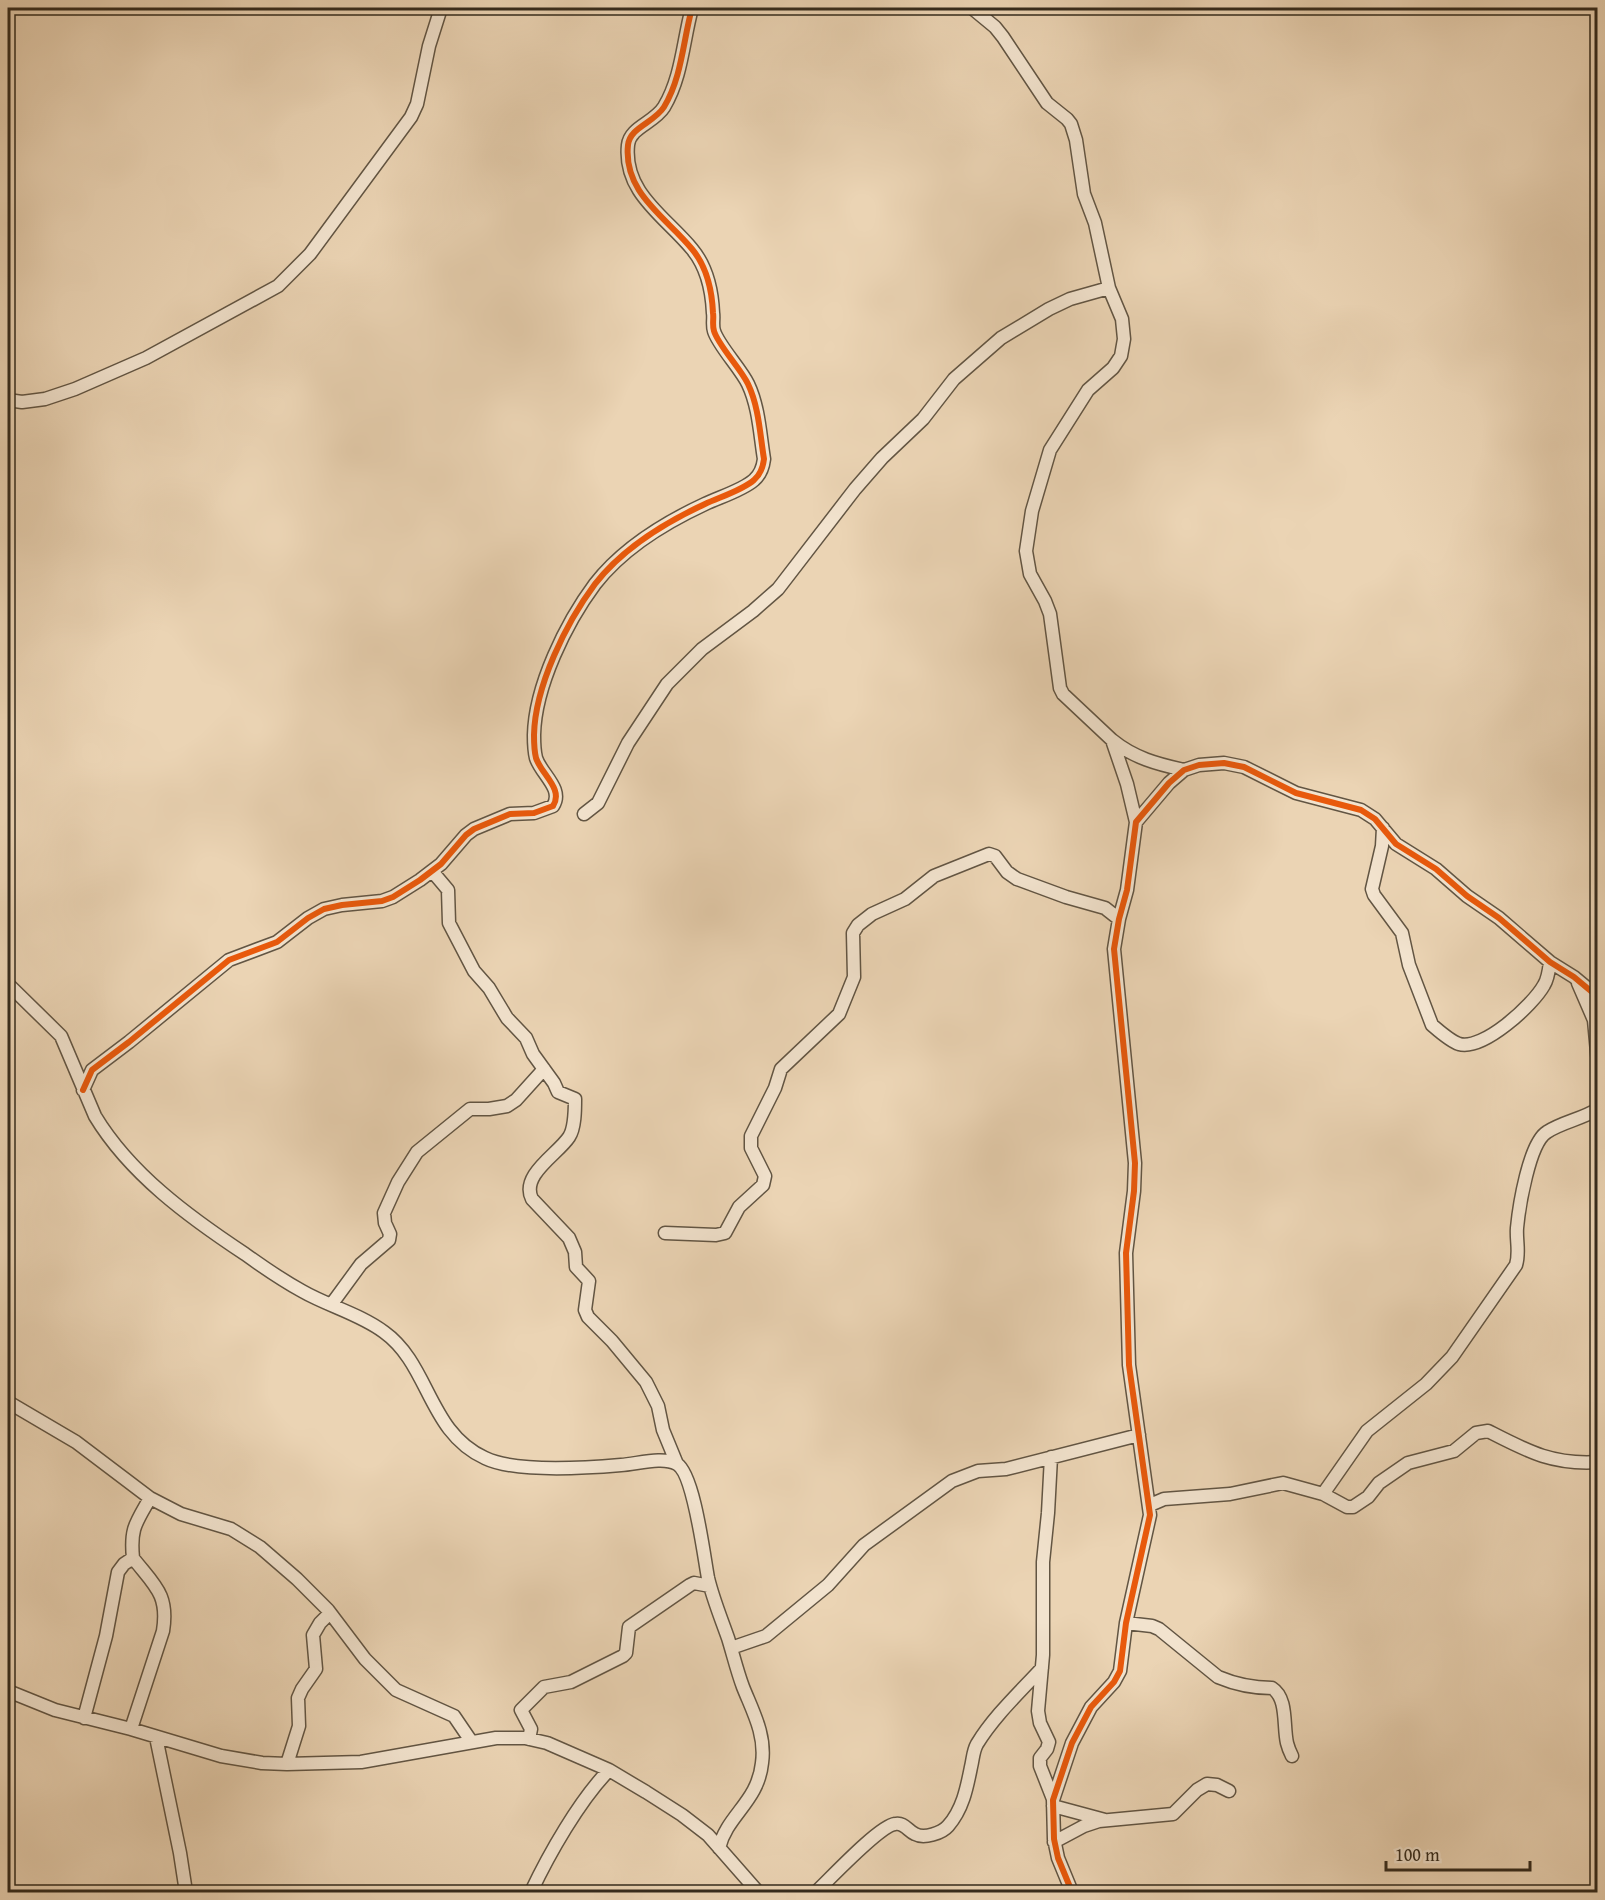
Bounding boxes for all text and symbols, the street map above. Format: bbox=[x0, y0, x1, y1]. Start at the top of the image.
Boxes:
scale bar bbox=[1386, 1834, 1530, 1872]
text: 100 m bbox=[1395, 1841, 1440, 1868]

